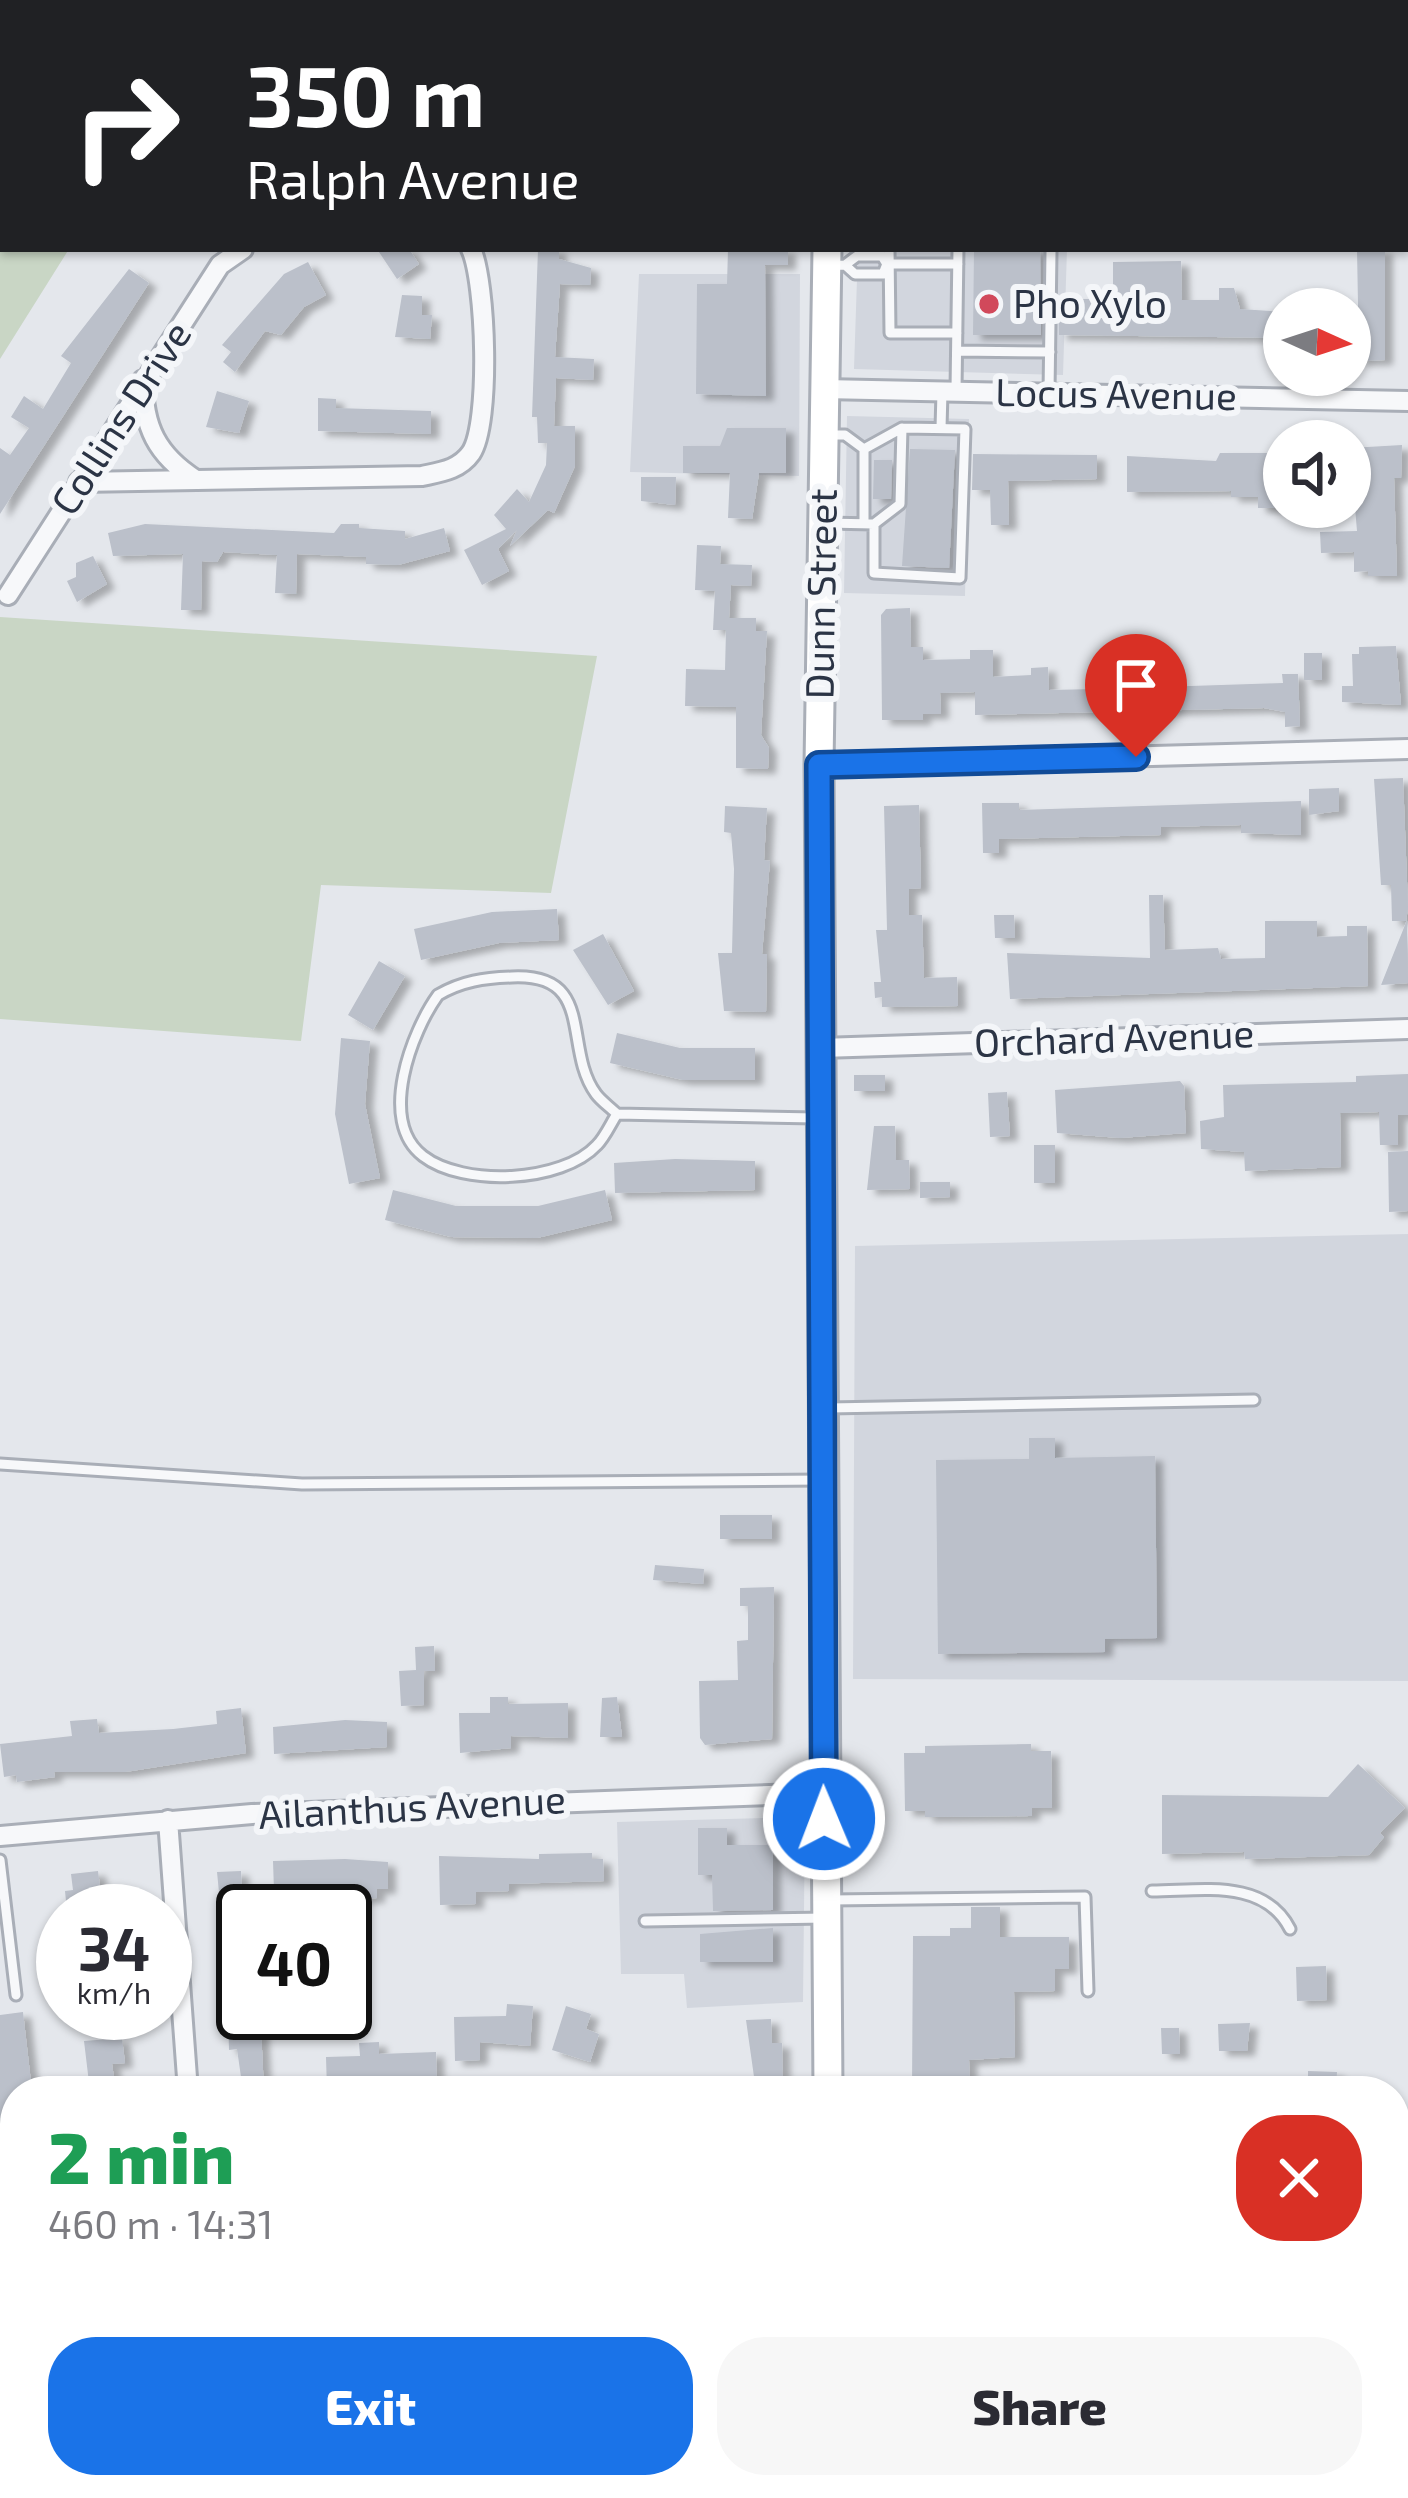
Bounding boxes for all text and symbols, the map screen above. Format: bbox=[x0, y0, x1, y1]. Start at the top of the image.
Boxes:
text: 350 m bbox=[246, 43, 485, 144]
icon: right bbox=[48, 48, 204, 204]
text: Ralph Avenue bbox=[246, 145, 579, 210]
place label: Pho Xylo bbox=[1013, 279, 1167, 326]
north arrow bbox=[1263, 288, 1371, 396]
map controls bbox=[1263, 288, 1371, 528]
marker: Pho Xylo bbox=[976, 291, 1002, 317]
street label: Collins Drive bbox=[40, 312, 200, 523]
street label: Locus Avenue bbox=[995, 367, 1237, 418]
button: sound bbox=[1263, 420, 1371, 528]
street label: Dunn Street bbox=[794, 488, 845, 700]
pin bbox=[1085, 634, 1187, 757]
icon: arrive bbox=[1103, 652, 1169, 718]
street label: Orchard Avenue bbox=[973, 1008, 1255, 1065]
position arrow bbox=[761, 1756, 887, 1882]
street label: Ailanthus Avenue bbox=[257, 1774, 567, 1837]
speed limit sign: 40 bbox=[216, 1884, 372, 2040]
text: 34 bbox=[78, 1911, 150, 1983]
text: km/h bbox=[77, 1974, 151, 2010]
text: 2 min bbox=[48, 2112, 234, 2198]
button: close bbox=[1236, 2115, 1362, 2241]
text: 460 m · 14:31 bbox=[48, 2200, 273, 2247]
button: Exit bbox=[48, 2337, 693, 2475]
button: Share bbox=[717, 2337, 1362, 2475]

